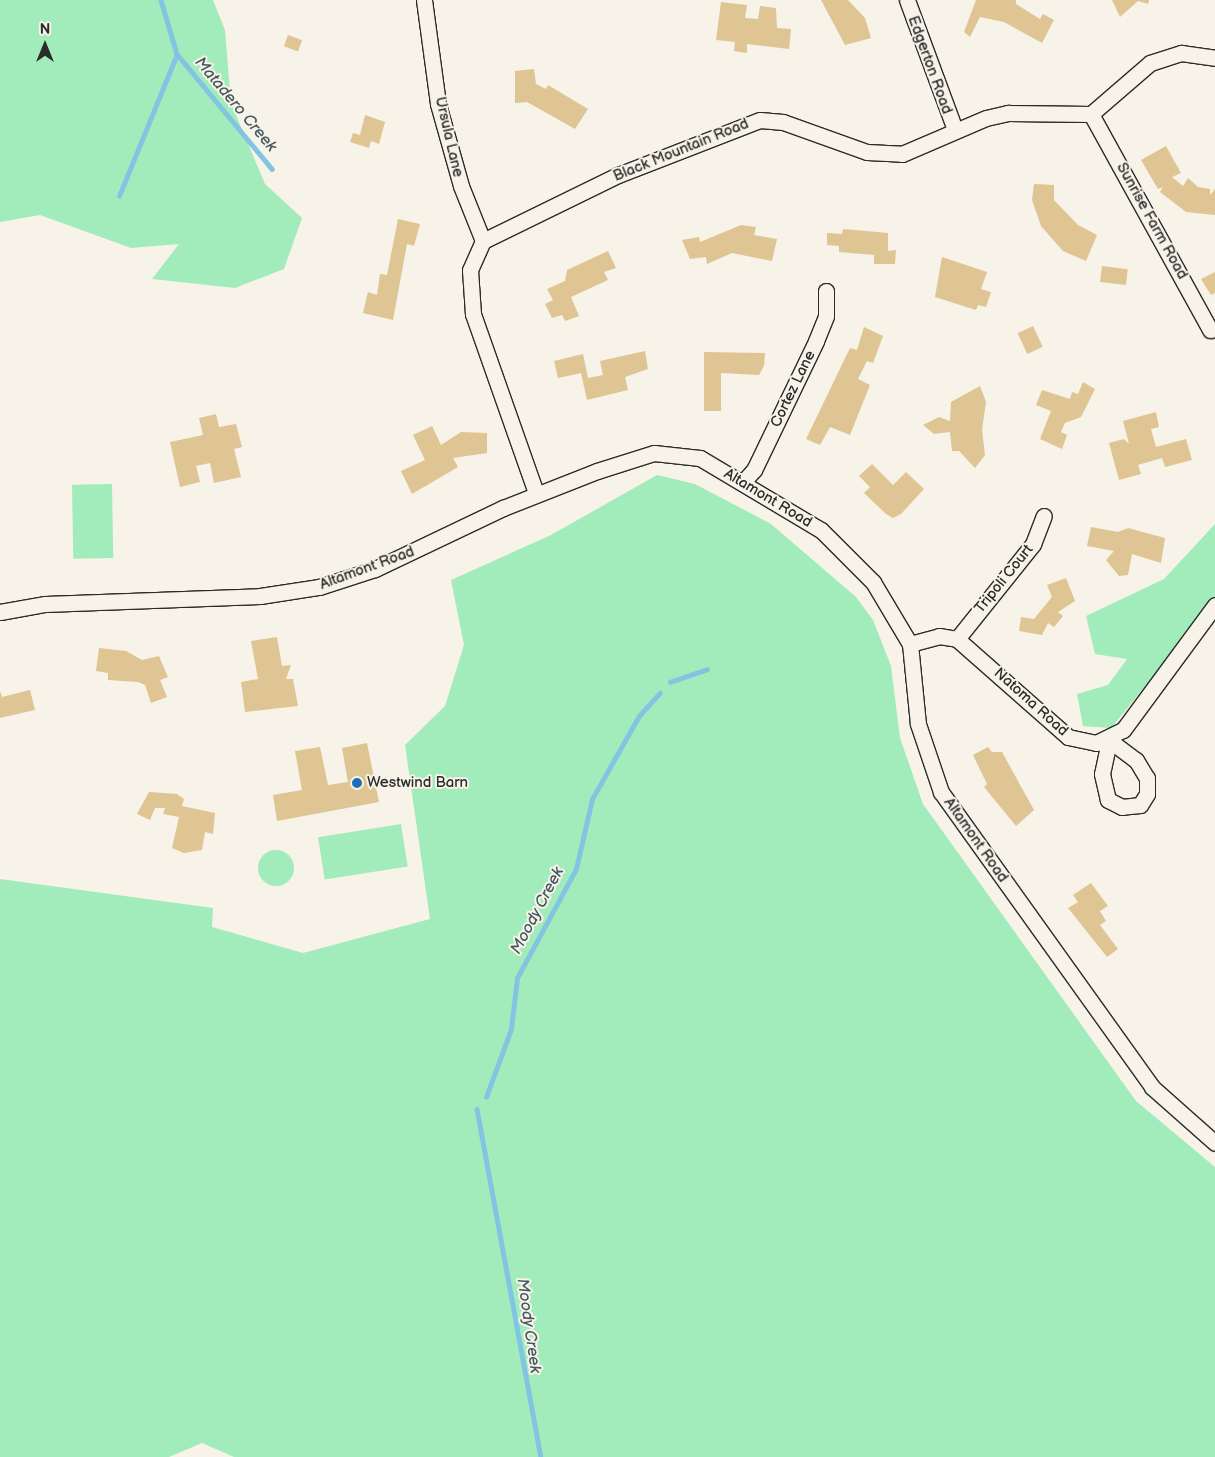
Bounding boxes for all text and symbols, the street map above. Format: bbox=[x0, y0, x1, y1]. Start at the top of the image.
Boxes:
street label: Edgerton Road bbox=[904, 13, 956, 117]
north arrow bbox=[20, 20, 70, 70]
text: N bbox=[40, 21, 50, 38]
water label: Matadero Creek bbox=[190, 54, 280, 156]
street label: Ursula Lane bbox=[431, 95, 467, 179]
street label: Black Mountain Road bbox=[611, 115, 751, 185]
street label: Sunrise Farm Road bbox=[1113, 160, 1191, 282]
street label: Cortez Lane bbox=[767, 348, 819, 430]
street label: Altamont Road bbox=[721, 465, 815, 531]
street label: Tripoli Court bbox=[971, 541, 1037, 617]
street label: Altamont Road bbox=[317, 543, 417, 593]
street label: Natoma Road bbox=[990, 664, 1072, 740]
place label: Westwind Barn bbox=[367, 774, 468, 792]
marker: Westwind Barn bbox=[351, 777, 363, 789]
street label: Altamont Road bbox=[940, 794, 1012, 886]
water label: Moody Creek bbox=[507, 864, 569, 958]
water label: Moody Creek bbox=[512, 1277, 544, 1375]

